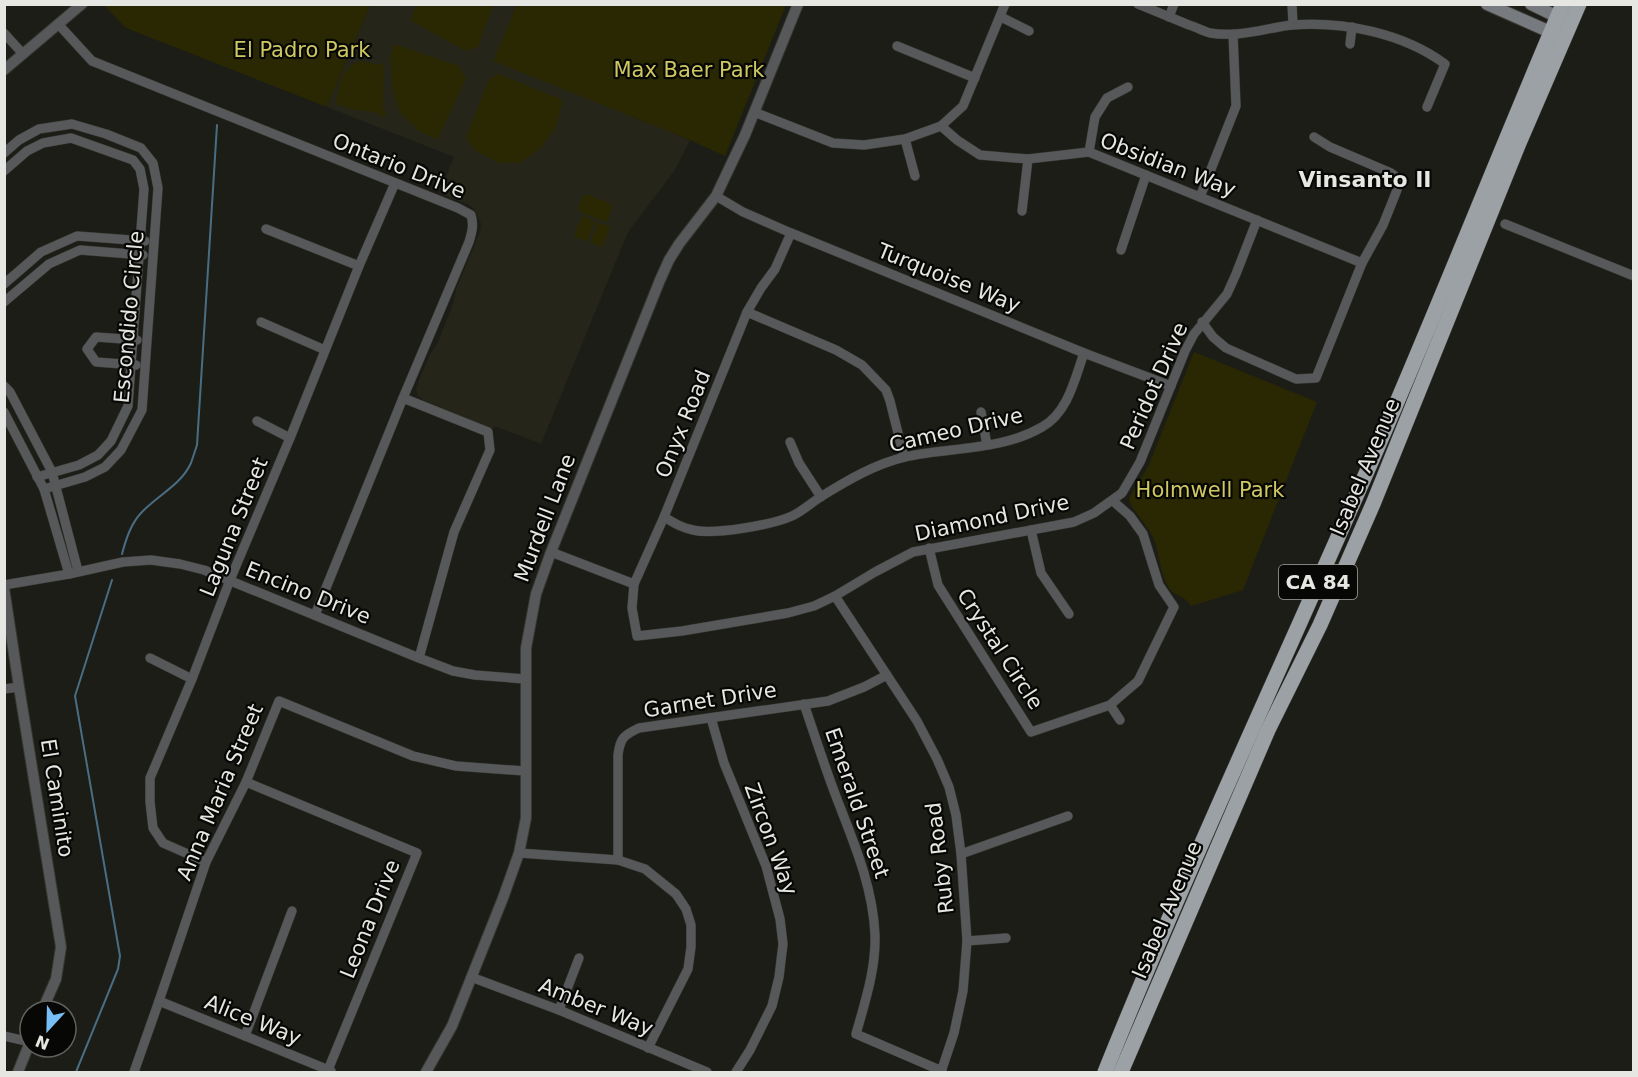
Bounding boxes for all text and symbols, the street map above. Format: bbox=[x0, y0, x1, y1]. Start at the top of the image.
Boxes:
park label: El Padro Park bbox=[234, 38, 371, 62]
park label: Max Baer Park bbox=[614, 58, 765, 82]
street label: Ontario Drive bbox=[329, 128, 469, 204]
street label: Obsidian Way bbox=[1097, 128, 1239, 202]
district label: Vinsanto II bbox=[1298, 167, 1432, 192]
street label: Escondido Circle bbox=[110, 230, 148, 404]
street label: Turquoise Way bbox=[873, 238, 1024, 318]
street label: Peridot Drive bbox=[1115, 319, 1193, 453]
street label: Onyx Road bbox=[651, 367, 715, 481]
street label: Isabel Avenue bbox=[1325, 395, 1405, 539]
street label: Cameo Drive bbox=[887, 403, 1025, 457]
street label: Murdell Lane bbox=[510, 451, 580, 585]
street label: Laguna Street bbox=[195, 454, 273, 600]
park label: Holmwell Park bbox=[1136, 478, 1285, 502]
street label: Diamond Drive bbox=[912, 490, 1072, 546]
street label: Encino Drive bbox=[242, 557, 374, 629]
road number: CA 84 bbox=[1279, 565, 1357, 599]
street label: Crystal Circle bbox=[952, 584, 1048, 714]
street label: Garnet Drive bbox=[642, 678, 778, 722]
street label: Anna Maria Street bbox=[172, 700, 268, 884]
street label: Emerald Street bbox=[820, 724, 894, 882]
street label: El Caminito bbox=[36, 737, 78, 859]
street label: Zircon Way bbox=[740, 780, 802, 898]
street label: Ruby Road bbox=[921, 801, 959, 915]
street label: Isabel Avenue bbox=[1127, 838, 1207, 982]
street label: Leona Drive bbox=[335, 856, 405, 982]
street label: Amber Way bbox=[535, 973, 657, 1041]
street label: Alice Way bbox=[201, 990, 305, 1050]
north arrow bbox=[18, 999, 78, 1059]
text: N bbox=[33, 1031, 52, 1054]

